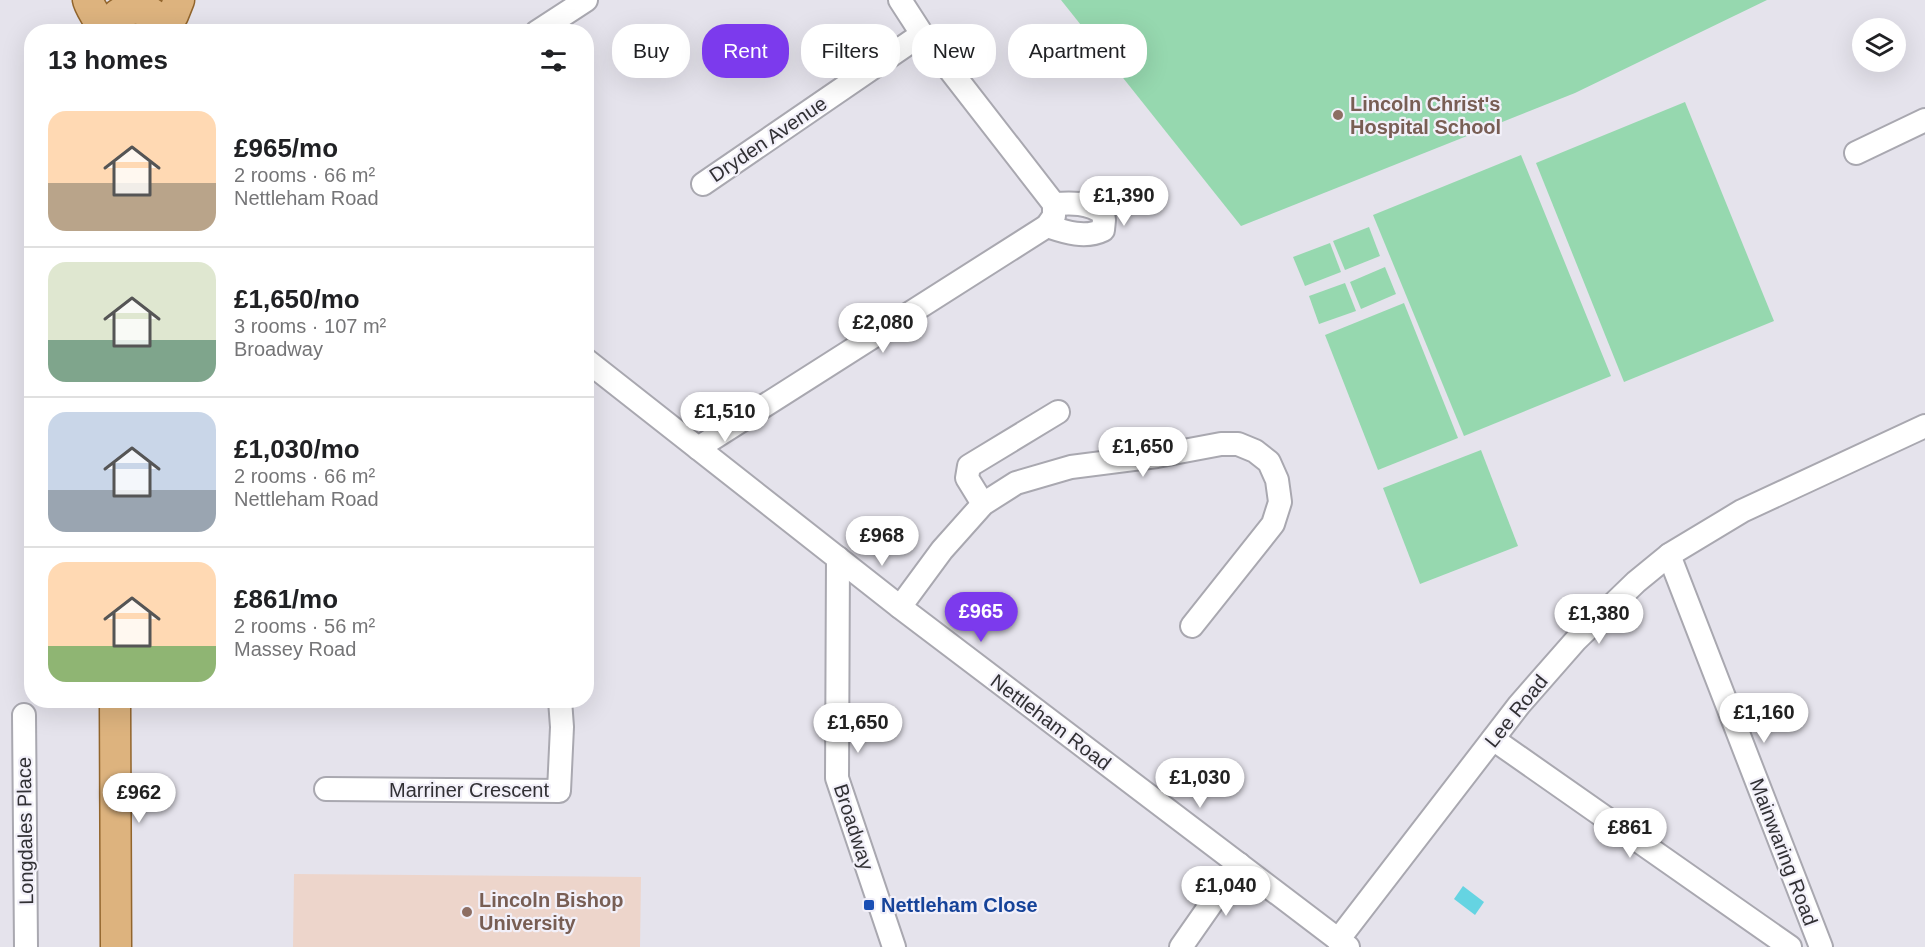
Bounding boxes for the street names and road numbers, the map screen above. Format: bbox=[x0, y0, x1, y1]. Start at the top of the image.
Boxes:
street label: Dryden Avenue bbox=[705, 92, 831, 186]
street label: Nettleham Road bbox=[987, 670, 1115, 774]
street label: Lee Road bbox=[1480, 670, 1552, 752]
street label: Longdales Place bbox=[13, 757, 37, 905]
street label: Mainwaring Road bbox=[1746, 775, 1822, 929]
street label: Marriner Crescent bbox=[389, 779, 549, 801]
street label: Broadway bbox=[830, 781, 878, 873]

